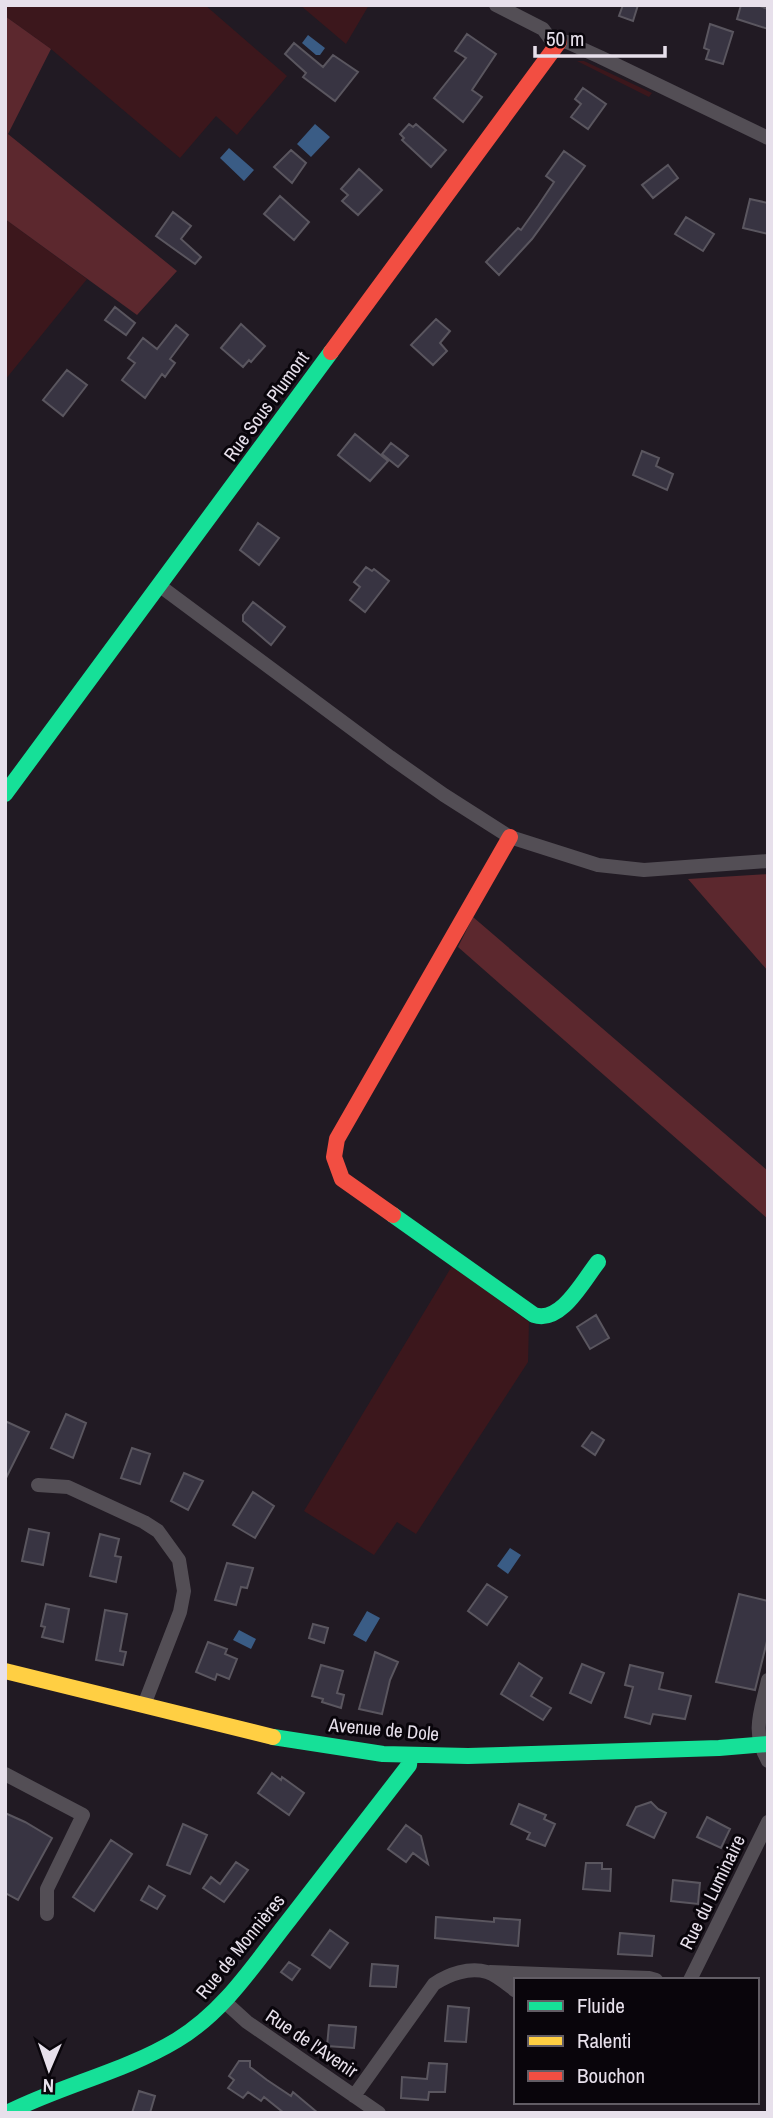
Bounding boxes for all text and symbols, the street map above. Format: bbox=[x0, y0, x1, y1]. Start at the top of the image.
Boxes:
scale bar bbox=[535, 14, 664, 58]
text: 50 m bbox=[546, 24, 584, 53]
street label: Rue Sous Plumont bbox=[217, 345, 315, 466]
street label: Avenue de Dole bbox=[327, 1711, 440, 1747]
street label: Rue du Luminaire bbox=[673, 1830, 751, 1954]
street label: Rue de Monnières bbox=[190, 1888, 291, 2004]
legend bbox=[514, 1978, 759, 2104]
text: Fluide bbox=[577, 1991, 625, 2020]
street label: Rue de l'Avenir bbox=[261, 2003, 364, 2084]
text: Ralenti bbox=[577, 2026, 632, 2055]
north arrow bbox=[14, 2034, 84, 2104]
text: Bouchon bbox=[577, 2061, 645, 2090]
text: N bbox=[42, 2073, 54, 2099]

